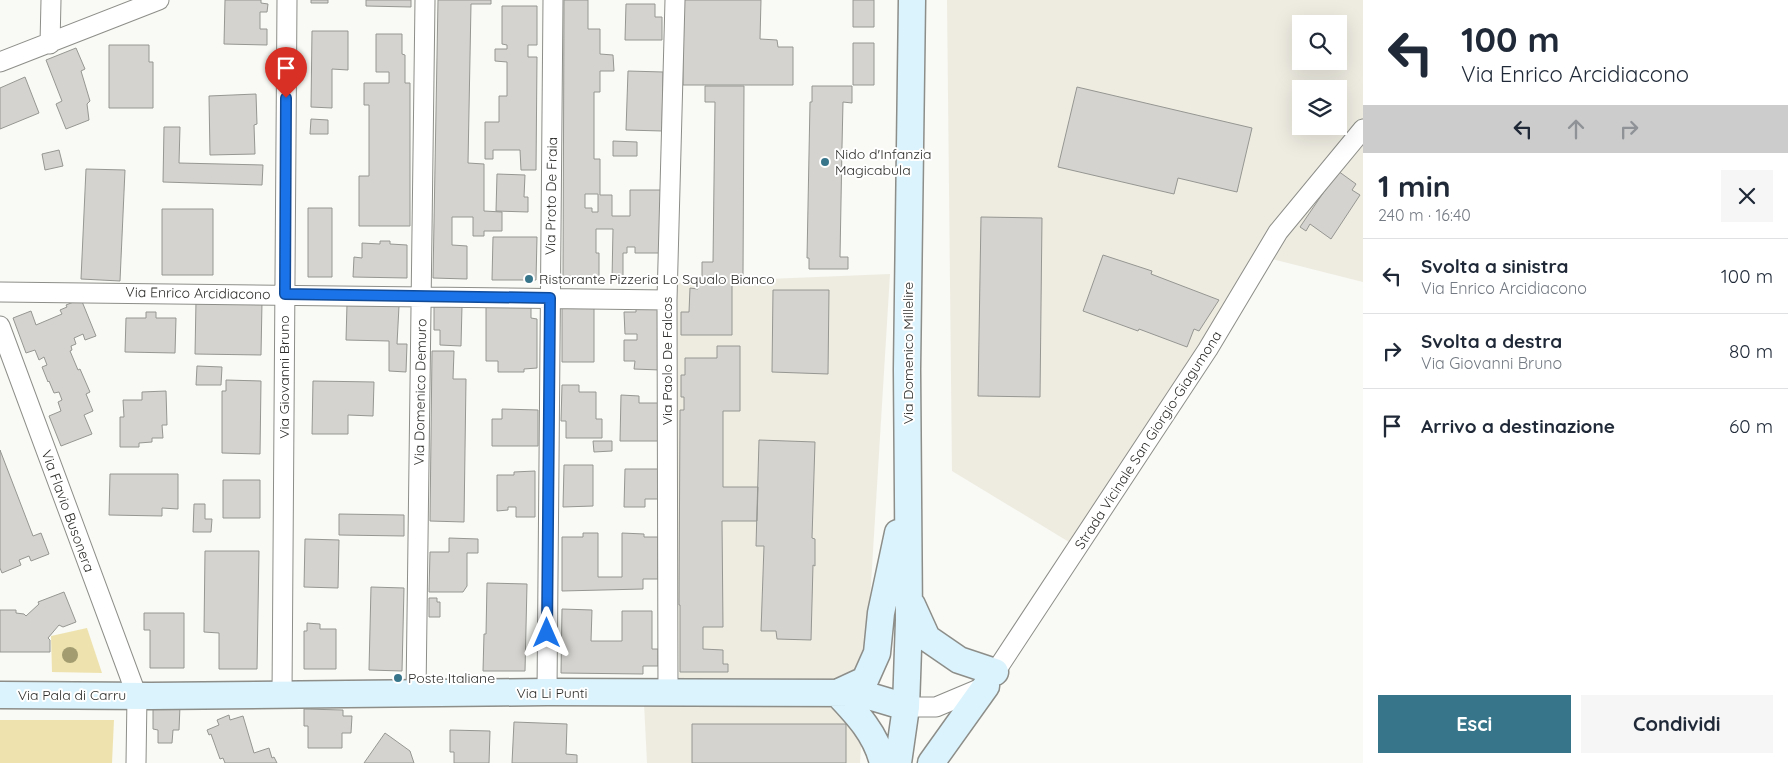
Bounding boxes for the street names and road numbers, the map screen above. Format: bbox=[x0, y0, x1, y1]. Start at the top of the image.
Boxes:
street label: Via Proto De Fraia bbox=[541, 137, 561, 255]
street label: Via Domenico Millelire bbox=[899, 282, 917, 424]
street label: Via Enrico Arcidiacono bbox=[125, 283, 271, 303]
street label: Via Paolo De Falcos bbox=[658, 297, 676, 425]
street label: Via Giovanni Bruno bbox=[275, 315, 293, 439]
street label: Via Domenico Demuro bbox=[410, 318, 430, 466]
street label: Strada Vicinale San Giorgio-Giagumona bbox=[1070, 327, 1226, 553]
street label: Via Flavio Busonera bbox=[38, 448, 98, 574]
street label: Via Li Punti bbox=[517, 684, 587, 702]
street label: Via Pala di Carru bbox=[18, 686, 126, 704]

